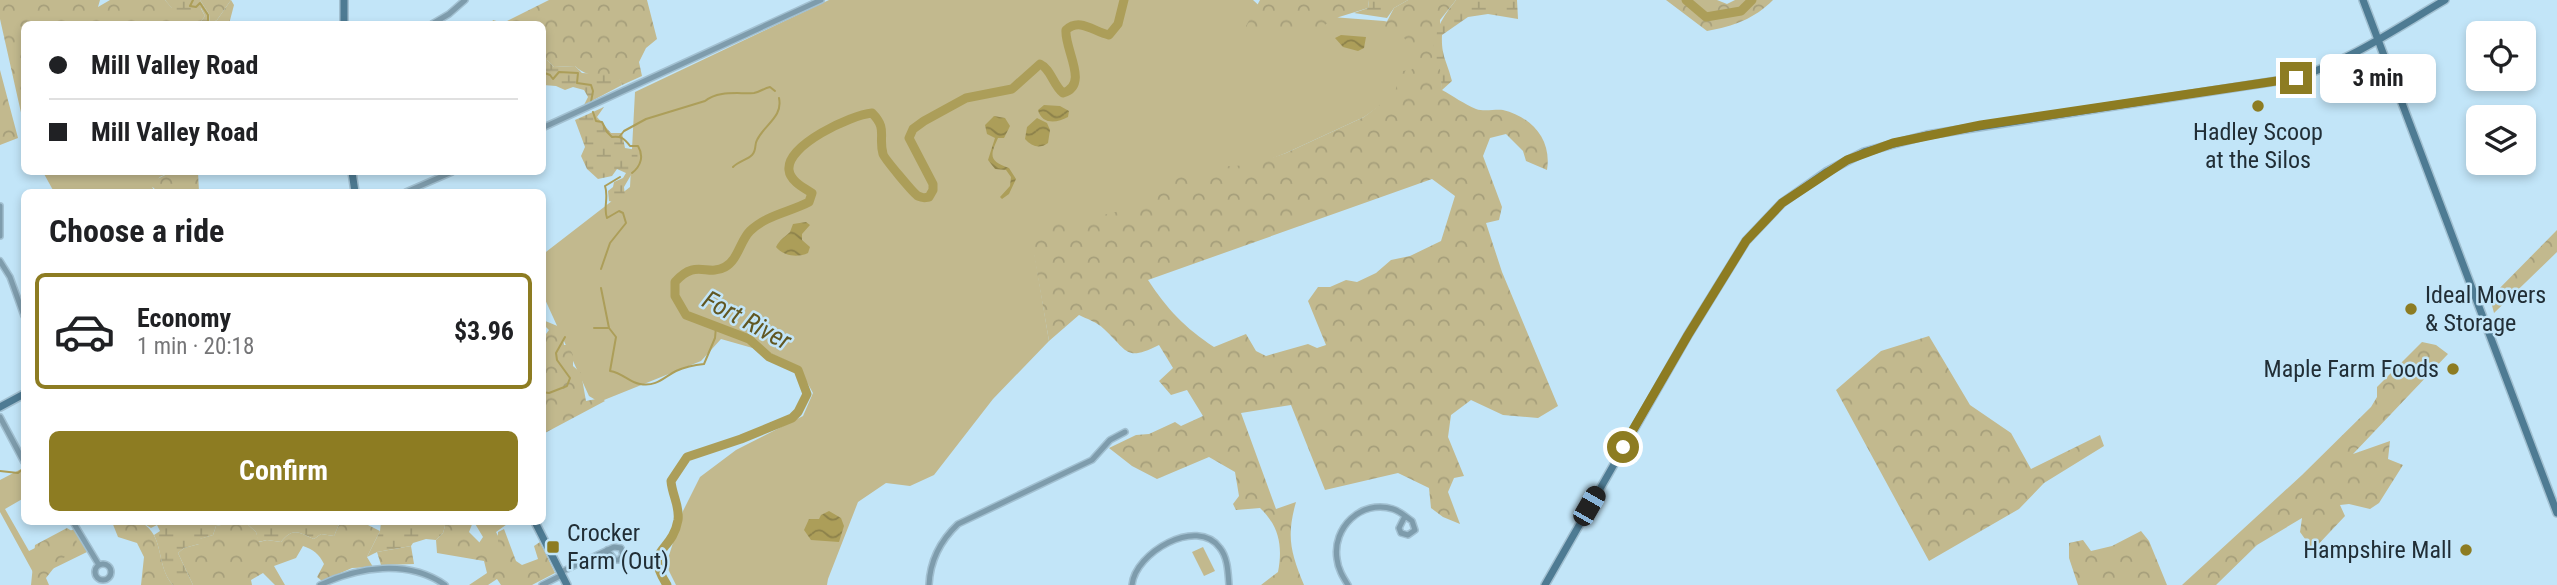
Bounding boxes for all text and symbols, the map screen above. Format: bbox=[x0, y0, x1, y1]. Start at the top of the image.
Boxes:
map controls bbox=[2466, 21, 2536, 175]
button: locate bbox=[2466, 21, 2536, 91]
text: Mill Valley Road bbox=[91, 50, 258, 80]
callout: 3 min bbox=[2320, 54, 2436, 102]
route end bbox=[2280, 62, 2312, 94]
text: 3 min bbox=[2352, 65, 2404, 92]
marker: Hadley Scoop at the Silos bbox=[2250, 98, 2266, 114]
button: layers bbox=[2466, 105, 2536, 175]
text: Mill Valley Road bbox=[91, 117, 258, 147]
place label: Hadley Scoop at the Silos bbox=[2193, 118, 2323, 174]
text: Choose a ride bbox=[49, 212, 224, 250]
place label: Ideal Movers & Storage bbox=[2425, 281, 2546, 337]
water label: Fort River bbox=[698, 284, 797, 356]
icon: car bbox=[53, 300, 116, 363]
marker: Ideal Movers & Storage bbox=[2403, 301, 2419, 317]
text: Economy bbox=[137, 303, 231, 333]
text: $3.96 bbox=[454, 316, 514, 346]
text: 1 min · 20:18 bbox=[137, 333, 254, 360]
place label: Maple Farm Foods bbox=[2264, 355, 2439, 383]
marker: Maple Farm Foods bbox=[2445, 361, 2461, 377]
button: Confirm bbox=[49, 431, 518, 511]
route start bbox=[1607, 431, 1639, 463]
car bbox=[1570, 483, 1609, 529]
place label: Crocker Farm (Out) bbox=[567, 519, 669, 575]
place label: Hampshire Mall bbox=[2303, 536, 2452, 564]
marker: Crocker Farm (Out) bbox=[545, 539, 561, 555]
marker: Hampshire Mall bbox=[2458, 542, 2474, 558]

